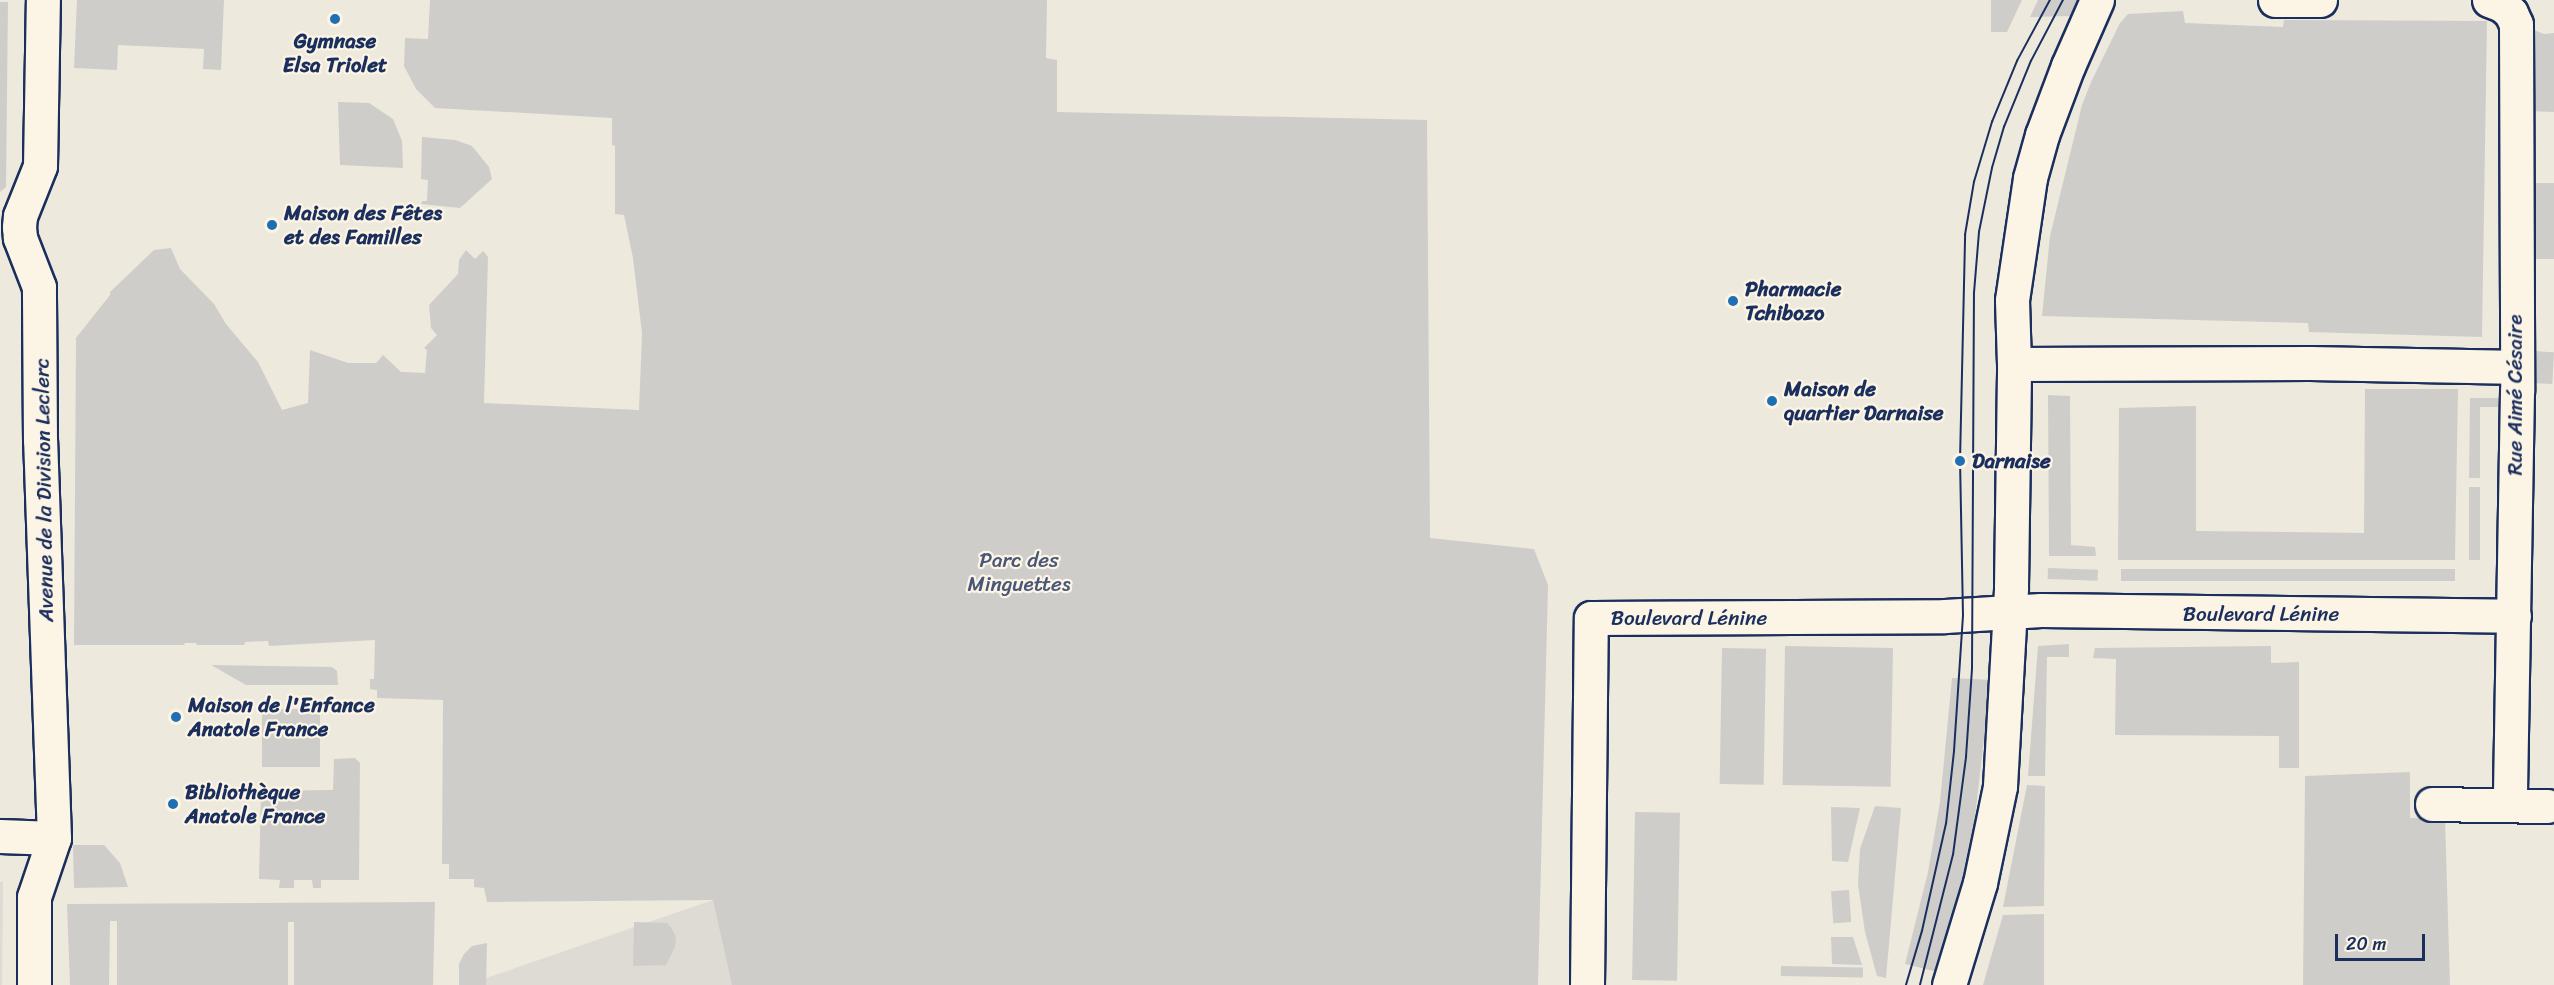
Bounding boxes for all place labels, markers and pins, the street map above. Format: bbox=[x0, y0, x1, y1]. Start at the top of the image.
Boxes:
marker: Gymnase Elsa Triolet bbox=[328, 12, 342, 26]
place label: Gymnase Elsa Triolet bbox=[284, 28, 386, 78]
place label: Maison des Fêtes et des Familles bbox=[284, 200, 443, 250]
marker: Maison des Fêtes et des Familles bbox=[265, 218, 279, 232]
place label: Pharmacie Tchibozo bbox=[1745, 276, 1842, 326]
marker: Pharmacie Tchibozo bbox=[1726, 294, 1740, 308]
place label: Maison de quartier Darnaise bbox=[1784, 376, 1943, 426]
marker: Maison de quartier Darnaise bbox=[1765, 394, 1779, 408]
place label: Darnaise bbox=[1972, 448, 2051, 474]
marker: Darnaise bbox=[1953, 454, 1967, 468]
place label: Maison de l'Enfance Anatole France bbox=[188, 692, 375, 742]
marker: Maison de l'Enfance Anatole France bbox=[169, 710, 183, 724]
place label: Bibliothèque Anatole France bbox=[185, 779, 325, 829]
marker: Bibliothèque Anatole France bbox=[166, 797, 180, 811]

